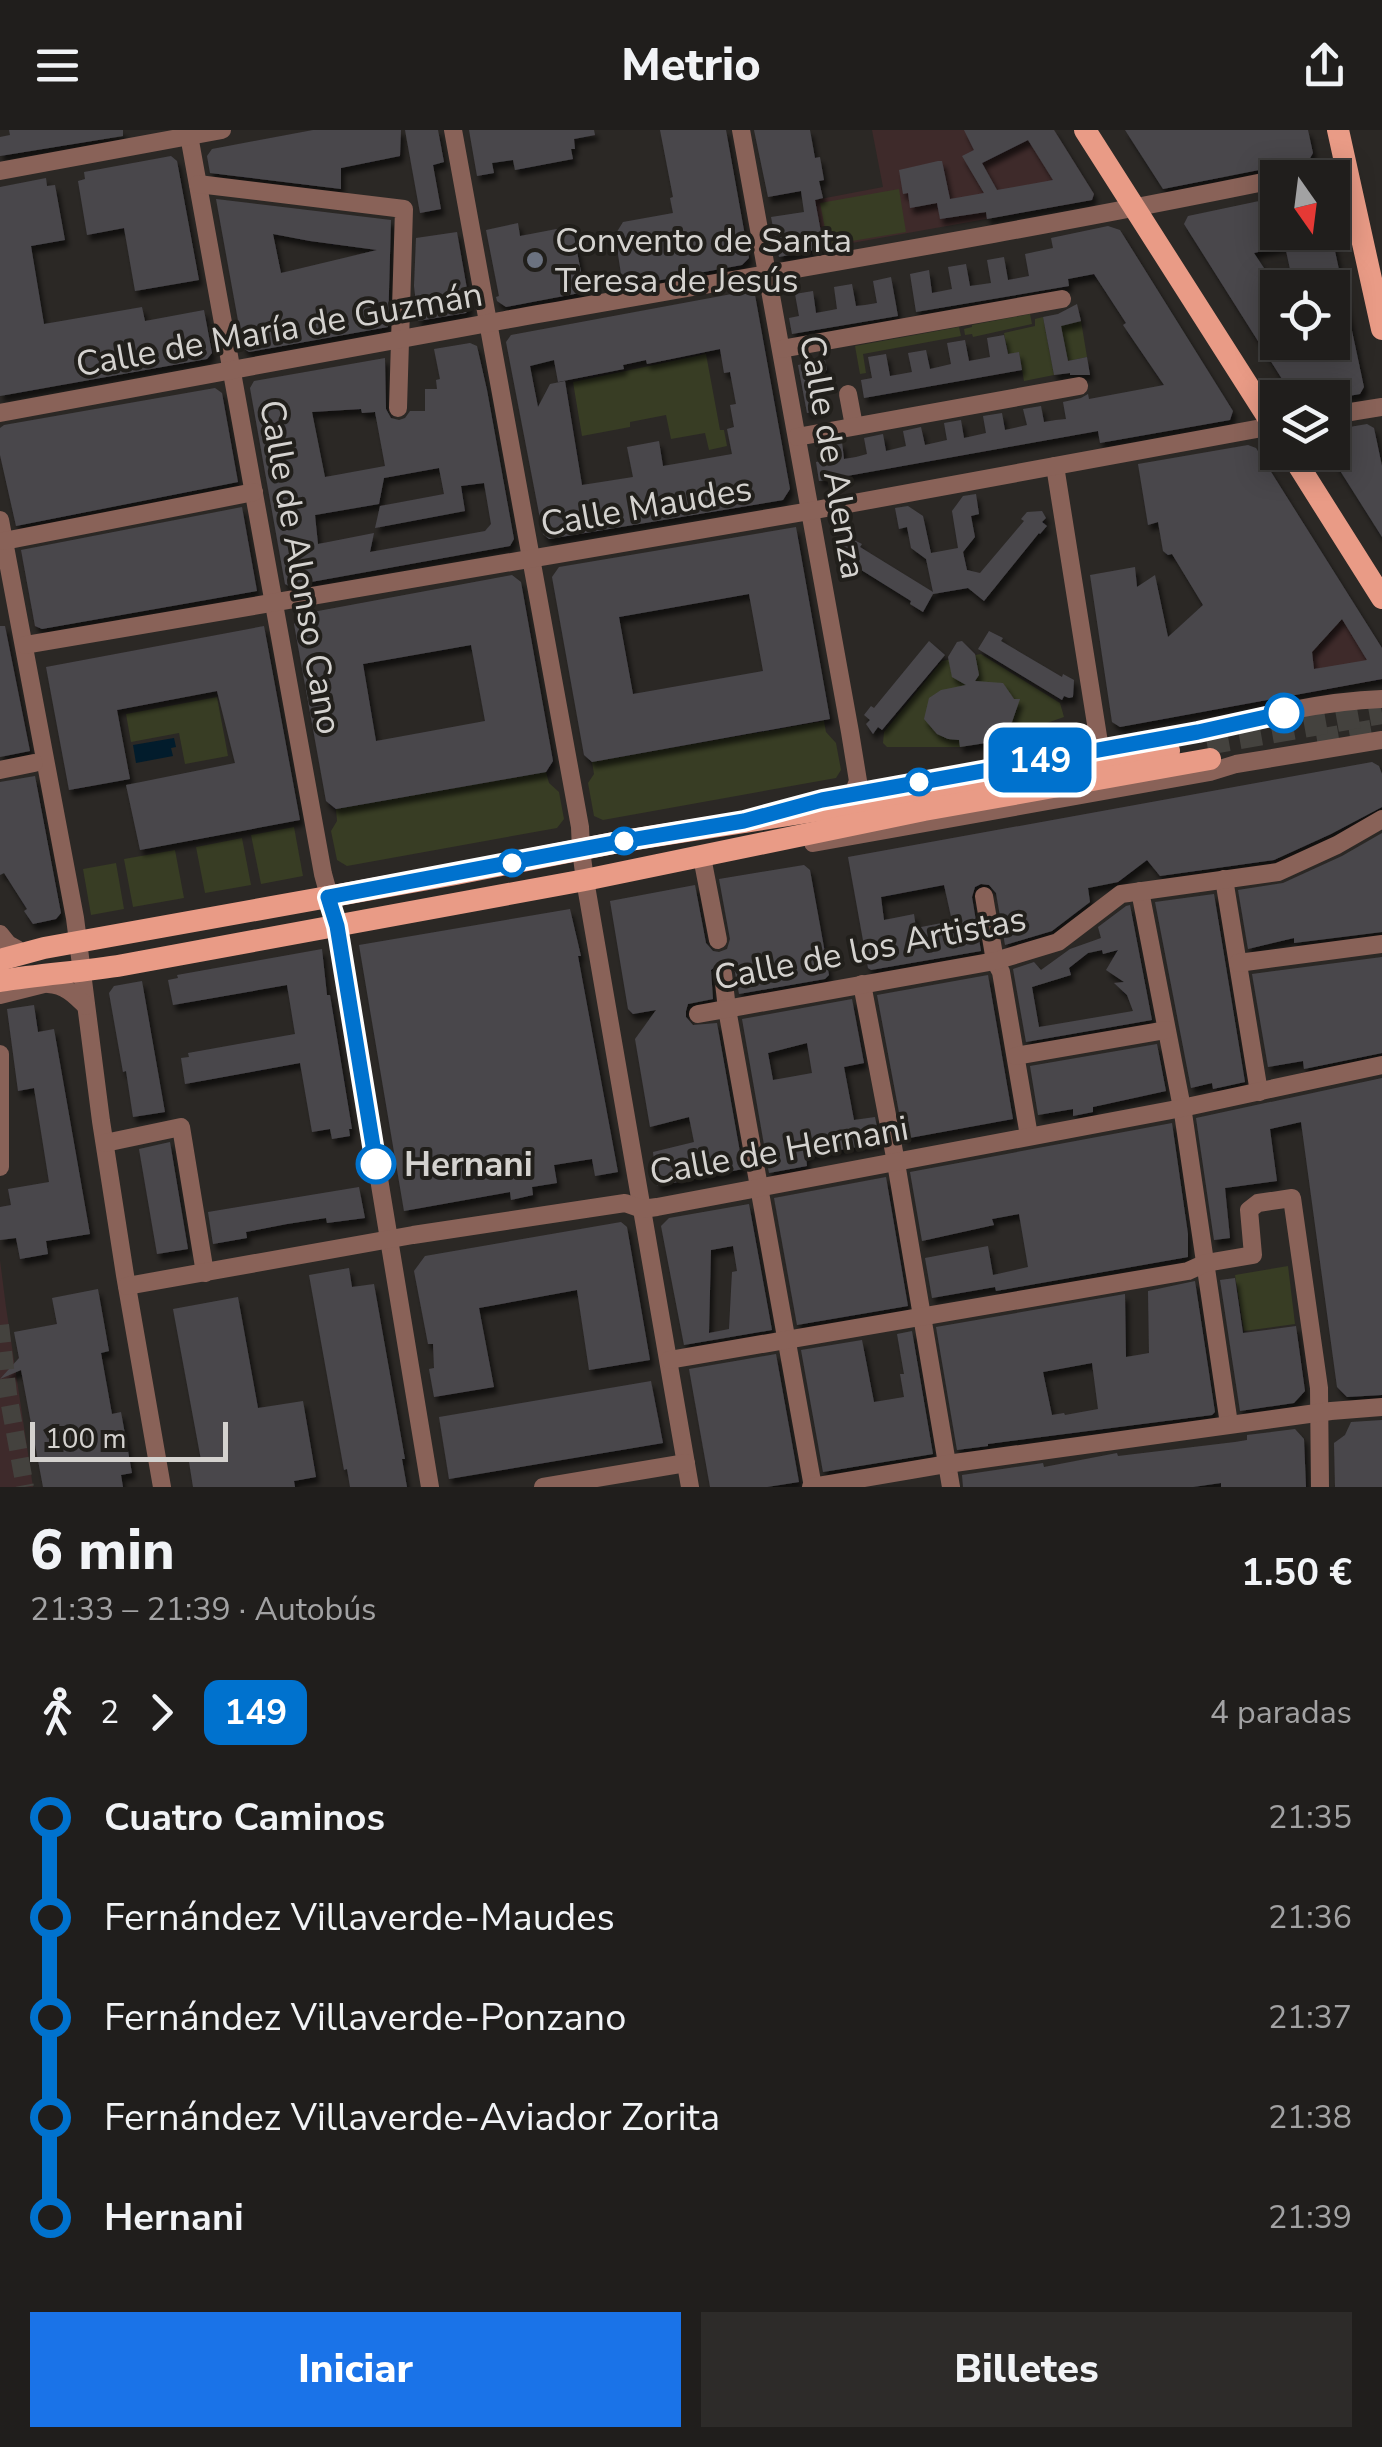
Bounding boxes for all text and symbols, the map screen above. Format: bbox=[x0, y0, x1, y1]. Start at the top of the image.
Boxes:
text: Metrio bbox=[621, 35, 761, 96]
icon: menu bbox=[30, 38, 85, 93]
icon: share bbox=[1297, 38, 1352, 93]
north arrow bbox=[1260, 160, 1350, 250]
map controls bbox=[1260, 160, 1350, 470]
place label: Convento de Santa Teresa de Jesús bbox=[555, 217, 852, 304]
marker: Convento de Santa Teresa de Jesús bbox=[524, 249, 546, 271]
button: locate bbox=[1260, 270, 1350, 360]
street label: Calle de María de Guzmán bbox=[72, 271, 486, 388]
street label: Calle de Alenza bbox=[788, 332, 877, 583]
button: layers bbox=[1260, 380, 1350, 470]
street label: Calle de Alonso Cano bbox=[248, 396, 353, 738]
street label: Calle Maudes bbox=[537, 465, 755, 548]
unlabelled marker bbox=[1265, 694, 1303, 732]
line badge: 149 bbox=[982, 728, 1098, 792]
text: 149 bbox=[1008, 737, 1072, 784]
unlabelled marker bbox=[906, 769, 932, 795]
unlabelled marker bbox=[611, 828, 637, 854]
unlabelled marker bbox=[499, 850, 525, 876]
street label: Calle de los Artistas bbox=[710, 895, 1030, 1002]
street label: Calle de Hernani bbox=[646, 1105, 912, 1196]
place label: Hernani bbox=[404, 1141, 533, 1188]
marker: Hernani bbox=[357, 1145, 395, 1183]
scale bar bbox=[30, 1417, 228, 1462]
text: 100 m bbox=[45, 1420, 127, 1458]
text: 6 min bbox=[30, 1513, 175, 1588]
text: 1.50 € bbox=[1241, 1547, 1352, 1598]
text: 21:33 – 21:39 · Autobús bbox=[30, 1588, 377, 1631]
icon: walk bbox=[30, 1685, 85, 1740]
icon: forward bbox=[134, 1685, 189, 1740]
text: 149 bbox=[224, 1689, 287, 1736]
text: 2 bbox=[100, 1691, 119, 1734]
text: 4 paradas bbox=[1210, 1691, 1352, 1734]
text: Cuatro Caminos bbox=[104, 1792, 385, 1843]
text: 21:35 bbox=[1268, 1796, 1352, 1839]
text: Fernández Villaverde-Maudes bbox=[104, 1892, 615, 1943]
text: 21:36 bbox=[1268, 1896, 1352, 1939]
text: Fernández Villaverde-Ponzano bbox=[104, 1992, 626, 2043]
text: 21:37 bbox=[1268, 1996, 1352, 2039]
text: Fernández Villaverde-Aviador Zorita bbox=[104, 2092, 720, 2143]
text: 21:38 bbox=[1268, 2096, 1352, 2139]
text: Hernani bbox=[104, 2192, 244, 2243]
text: 21:39 bbox=[1268, 2196, 1352, 2239]
button: Iniciar bbox=[30, 2312, 681, 2427]
button: Billetes bbox=[701, 2312, 1352, 2427]

